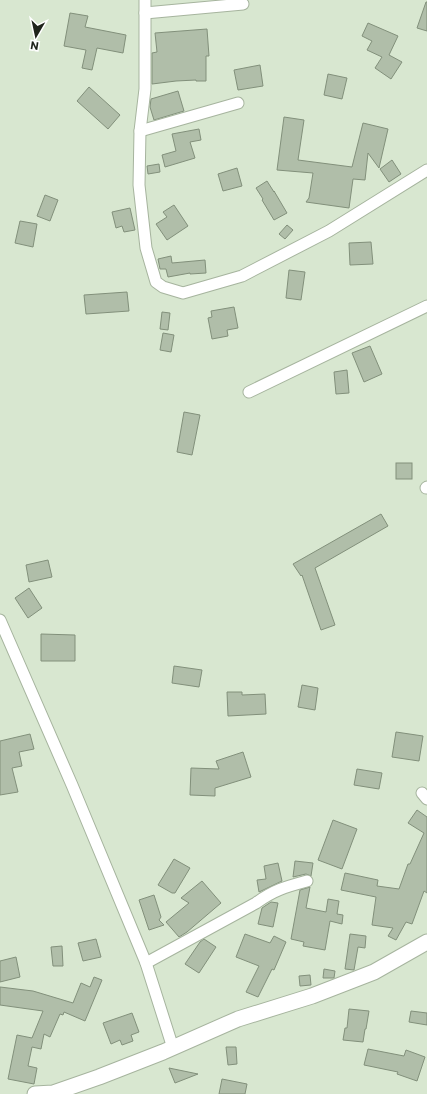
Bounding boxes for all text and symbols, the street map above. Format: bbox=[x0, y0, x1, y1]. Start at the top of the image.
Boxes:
north arrow bbox=[16, 16, 56, 56]
text: N bbox=[29, 39, 39, 53]

